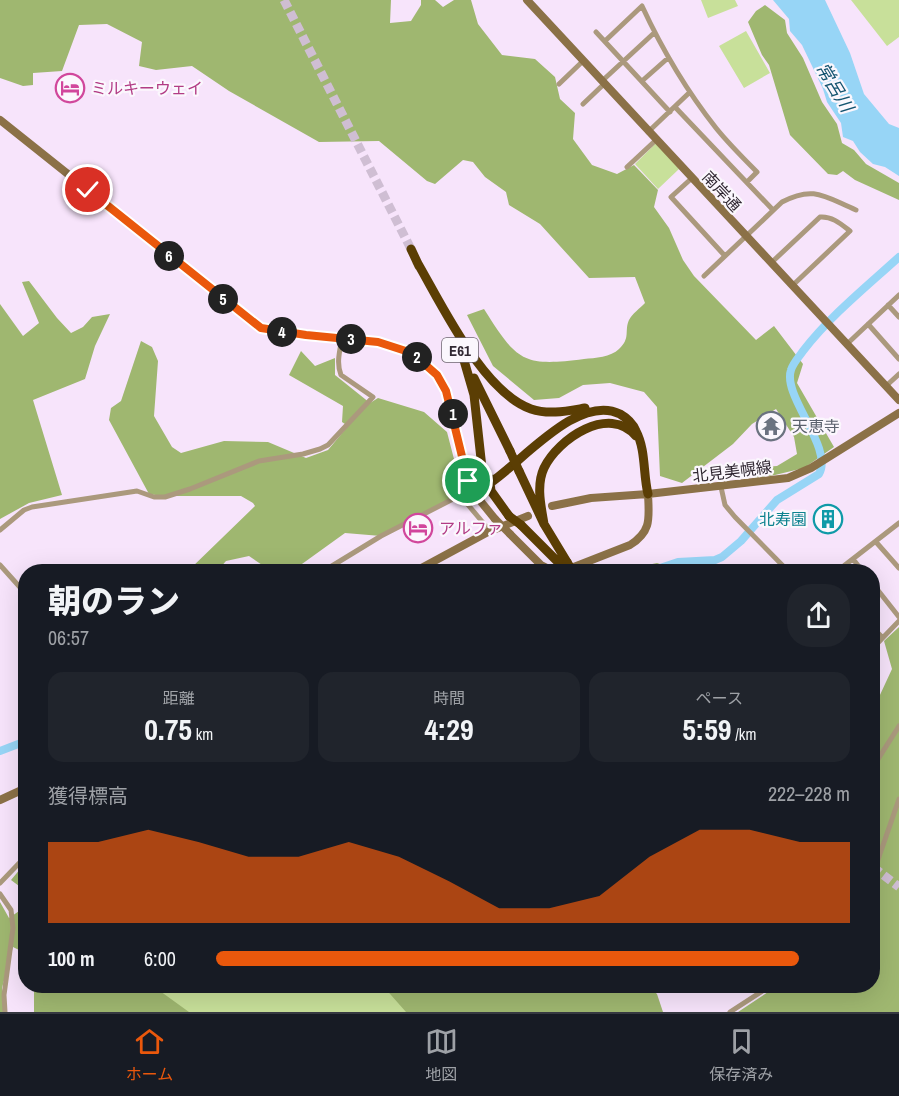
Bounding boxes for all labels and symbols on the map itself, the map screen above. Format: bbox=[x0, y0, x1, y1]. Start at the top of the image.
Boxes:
water label: 常呂川 bbox=[810, 57, 861, 118]
hotel icon: ミルキーウェイ bbox=[54, 72, 86, 104]
place label: ミルキーウェイ bbox=[91, 77, 203, 99]
pin bbox=[62, 164, 113, 215]
street label: 南岸通 bbox=[698, 166, 746, 216]
pin: 6 bbox=[154, 241, 184, 271]
pin: 5 bbox=[208, 284, 238, 314]
pin: 4 bbox=[267, 317, 297, 347]
pin: 3 bbox=[336, 324, 366, 354]
road number: E61 bbox=[442, 338, 478, 362]
pin: 2 bbox=[402, 342, 432, 372]
pin: 1 bbox=[438, 399, 468, 429]
temple icon: 天恵寺 bbox=[755, 410, 787, 442]
place label: 天恵寺 bbox=[792, 415, 840, 437]
pin bbox=[442, 455, 493, 506]
street label: 北見美幌線 bbox=[691, 455, 773, 487]
building icon: 北寿園 bbox=[812, 503, 844, 535]
place label: 北寿園 bbox=[759, 508, 807, 530]
hotel icon: アルファ bbox=[402, 512, 434, 544]
place label: アルファ bbox=[439, 517, 503, 539]

